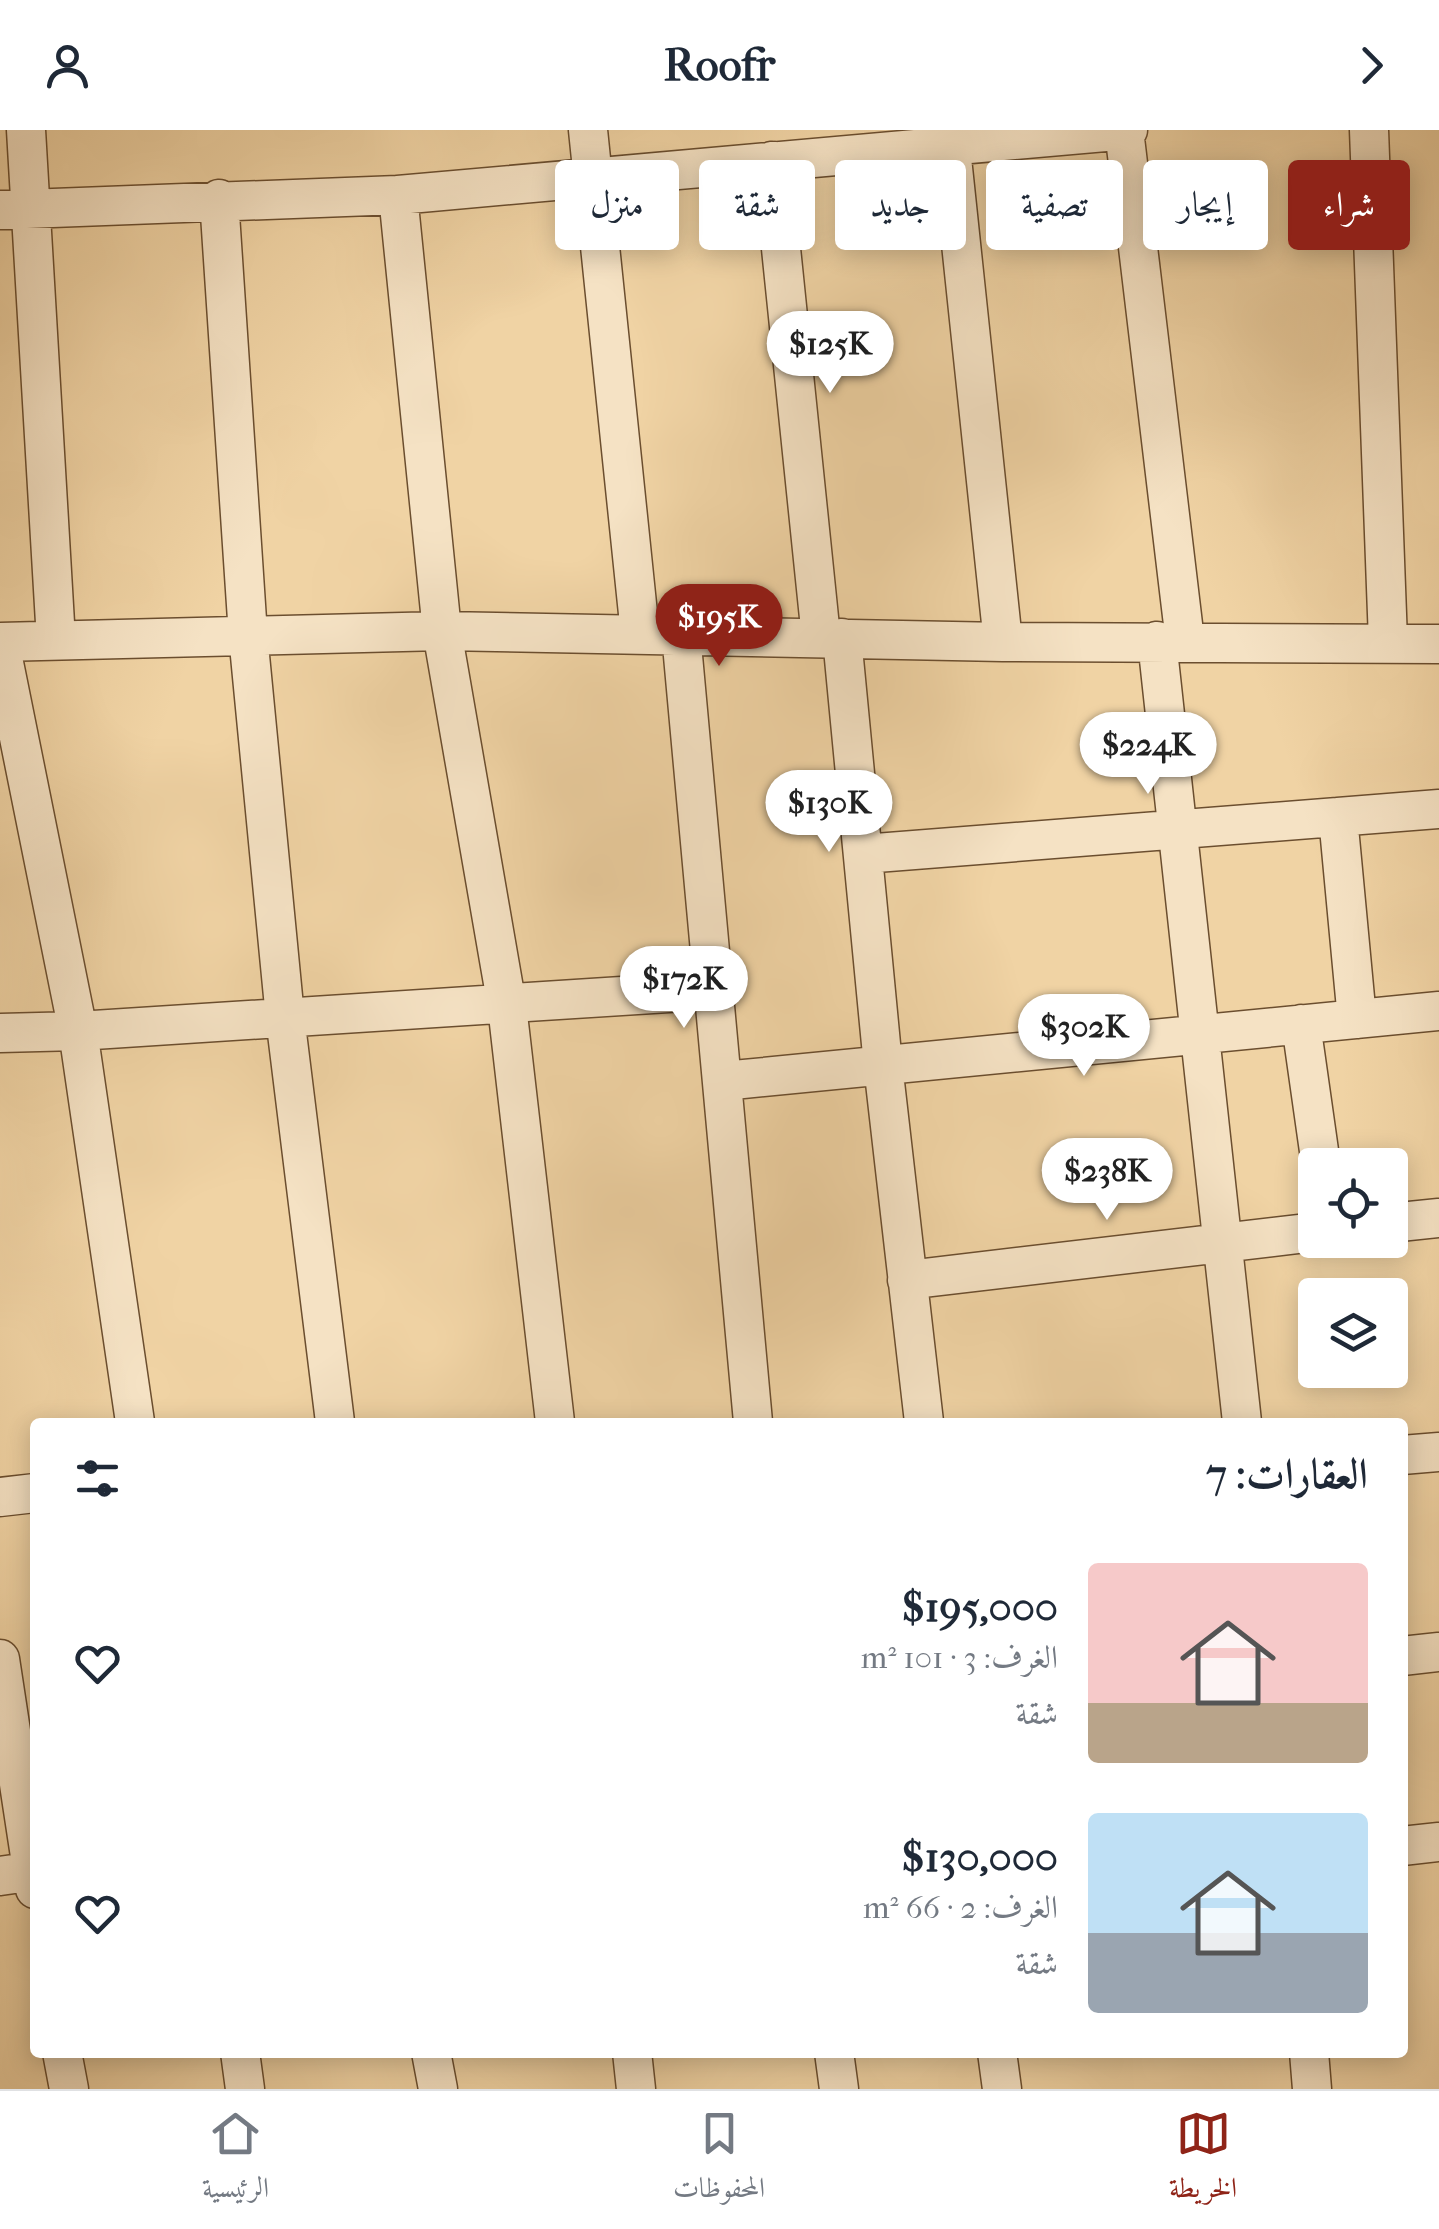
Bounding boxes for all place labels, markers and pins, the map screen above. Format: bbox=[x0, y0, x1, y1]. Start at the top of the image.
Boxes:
pin: $125K bbox=[760, 311, 900, 396]
pin: $195K bbox=[649, 584, 789, 669]
pin: $224K bbox=[1078, 712, 1218, 797]
pin: $130K bbox=[759, 770, 899, 855]
pin: $172K bbox=[614, 946, 754, 1031]
pin: $302K bbox=[1014, 994, 1154, 1079]
pin: $238K bbox=[1037, 1138, 1177, 1223]

